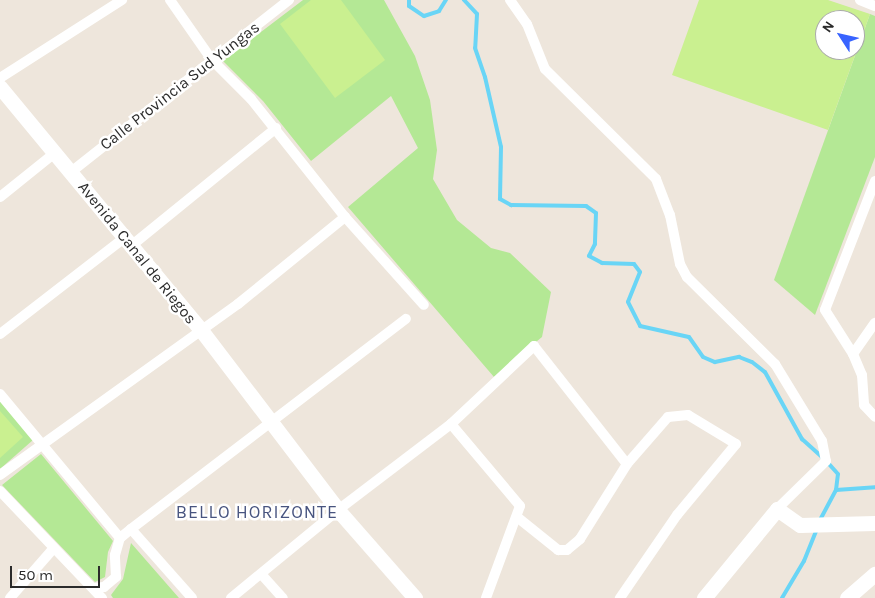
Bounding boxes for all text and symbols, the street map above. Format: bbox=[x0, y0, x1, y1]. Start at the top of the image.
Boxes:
north arrow bbox=[815, 10, 865, 60]
street label: Calle Provincia Sud Yungas bbox=[96, 18, 264, 154]
text: N bbox=[818, 18, 838, 36]
street label: Avenida Canal de Riegos bbox=[74, 178, 200, 328]
district label: BELLO HORIZONTE bbox=[174, 501, 340, 523]
scale bar bbox=[12, 556, 102, 588]
text: 50 m bbox=[18, 566, 53, 584]

